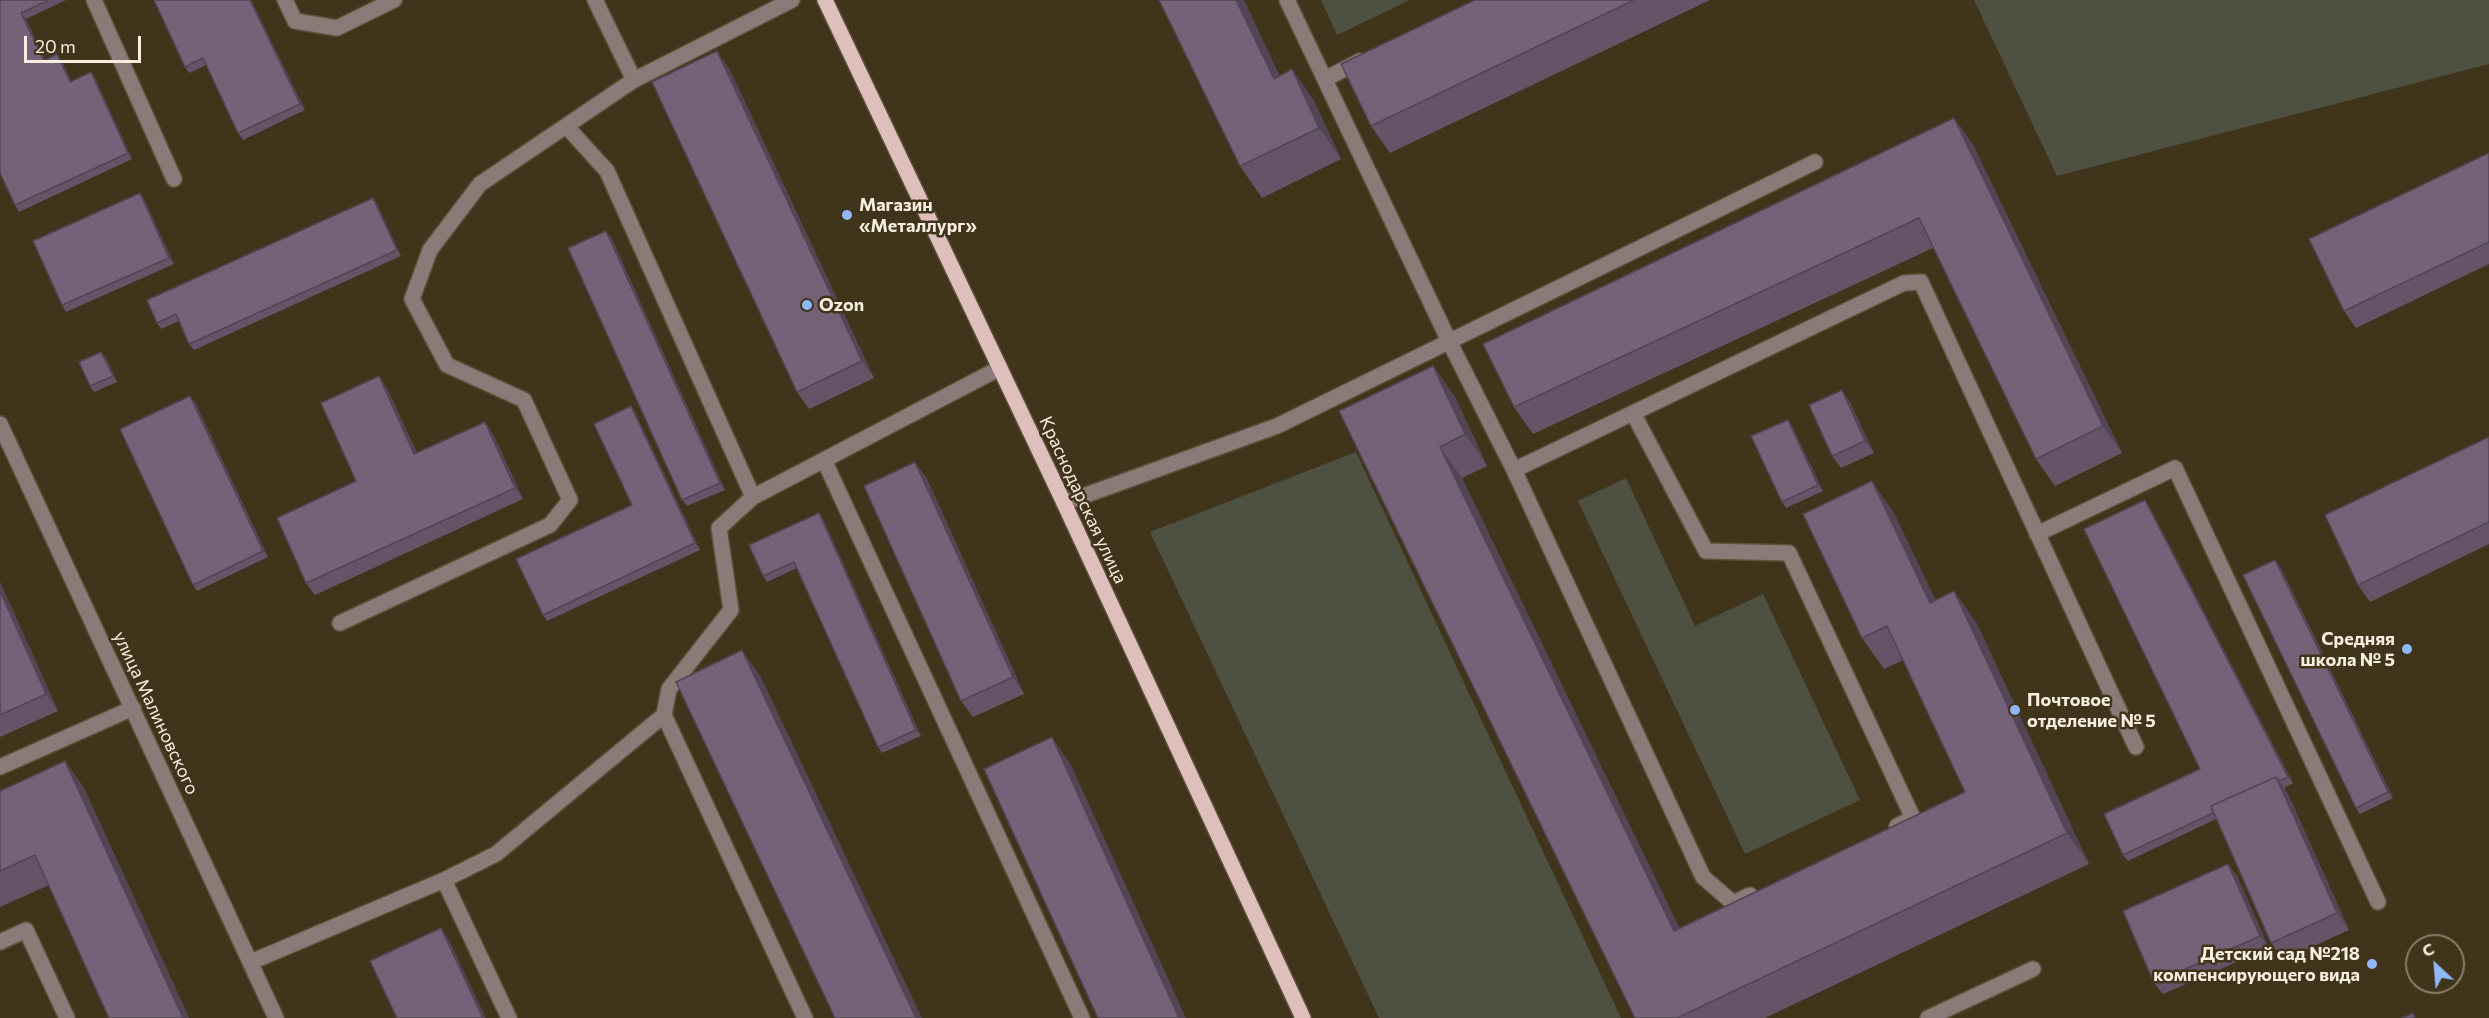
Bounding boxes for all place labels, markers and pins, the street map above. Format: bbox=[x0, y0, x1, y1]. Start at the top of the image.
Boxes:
place label: Магазин «Металлург» bbox=[859, 194, 977, 236]
marker: Магазин «Металлург» bbox=[840, 208, 854, 222]
place label: Ozon bbox=[819, 294, 864, 316]
marker: Ozon bbox=[800, 298, 814, 312]
place label: Средняя школа № 5 bbox=[2301, 628, 2395, 670]
marker: Средняя школа № 5 bbox=[2400, 642, 2414, 656]
place label: Почтовое отделение № 5 bbox=[2027, 689, 2156, 732]
marker: Почтовое отделение № 5 bbox=[2008, 703, 2022, 717]
place label: Детский сад №218 компенсирующего вида bbox=[2153, 943, 2360, 986]
marker: Детский сад №218 компенсирующего вида bbox=[2365, 957, 2379, 971]

